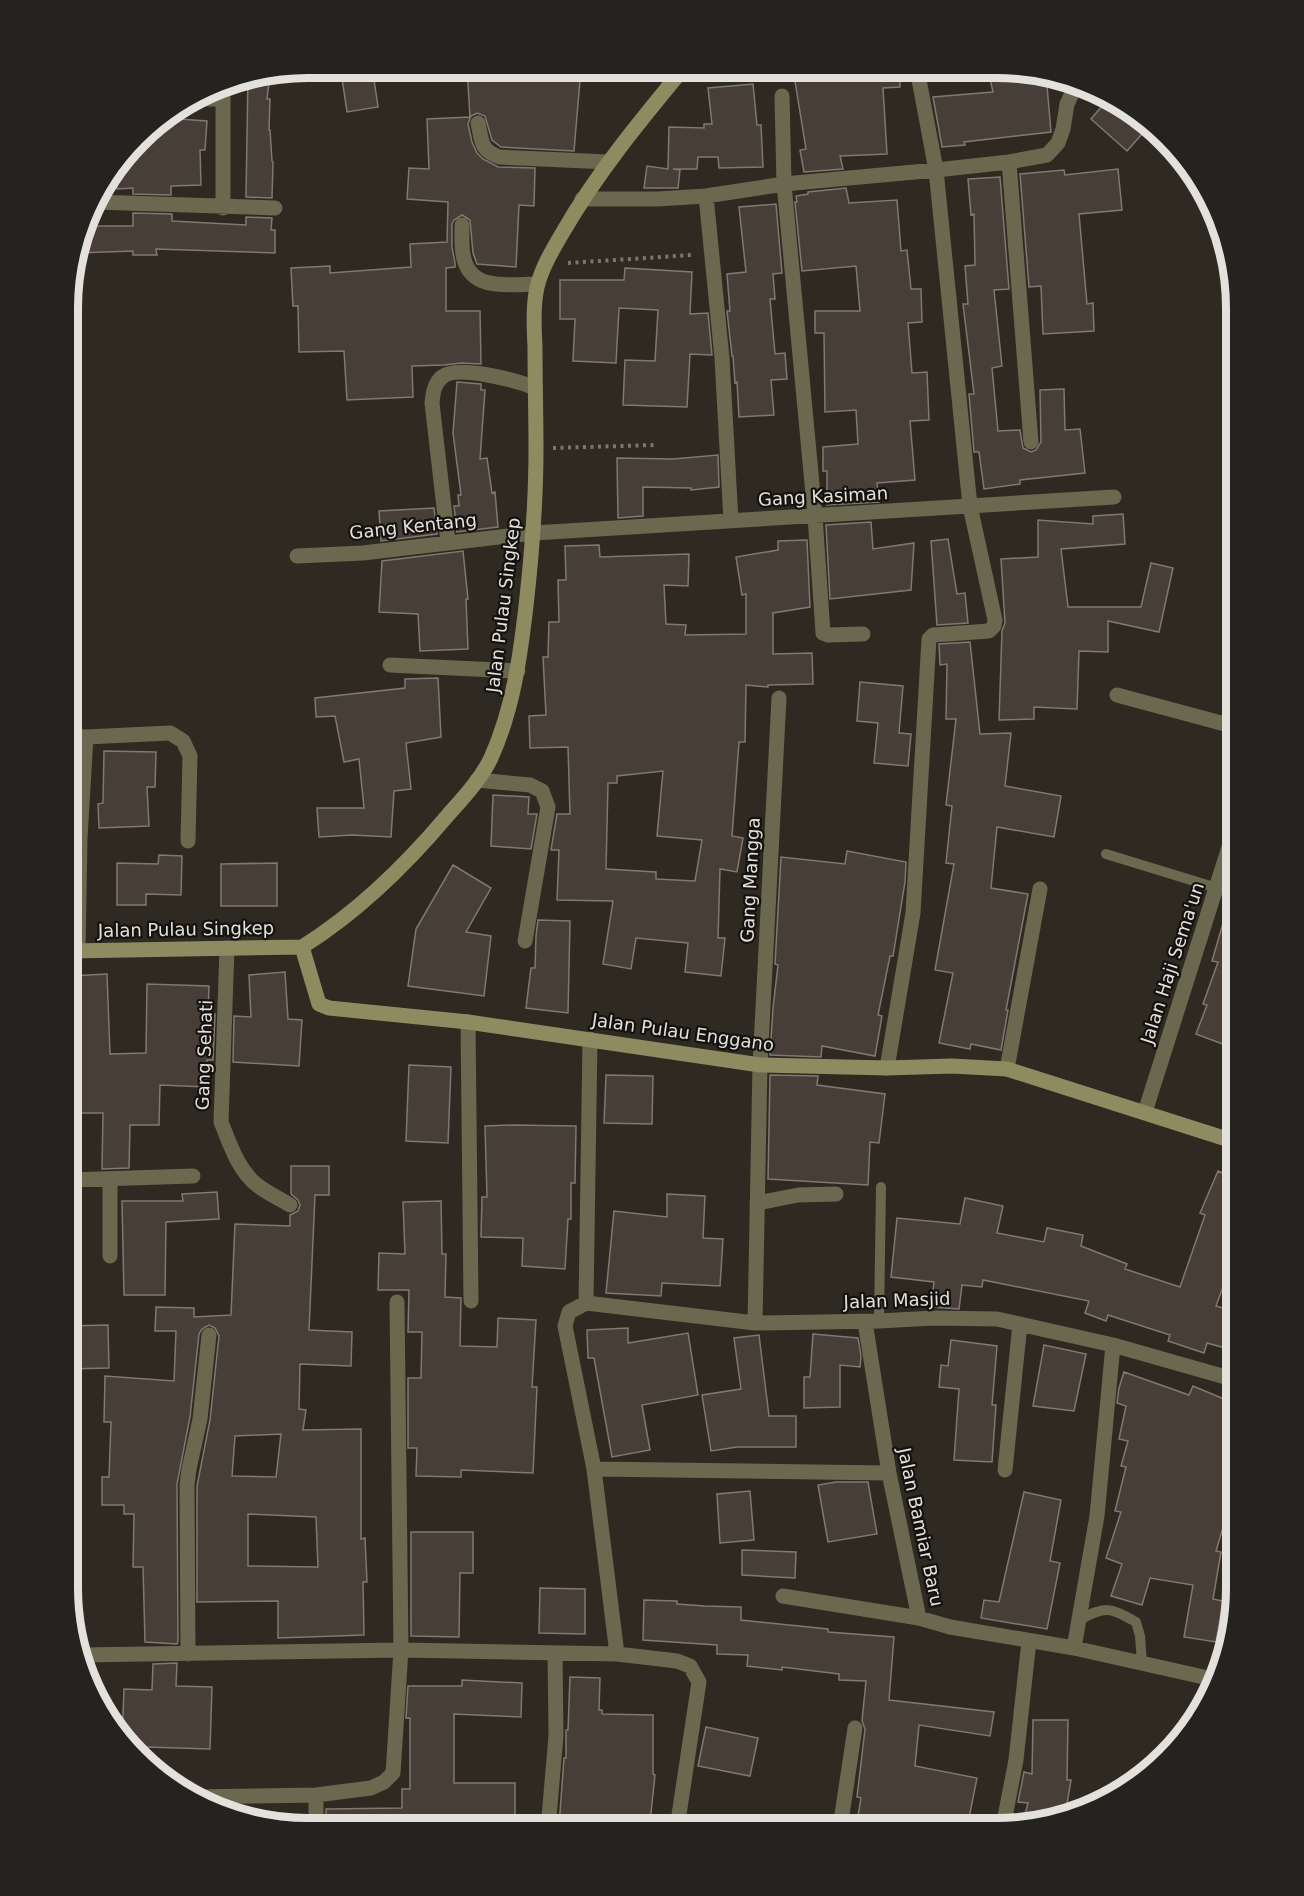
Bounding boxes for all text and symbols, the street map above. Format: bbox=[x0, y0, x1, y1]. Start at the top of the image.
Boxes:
street label: Gang Kasiman bbox=[757, 482, 889, 510]
street label: Gang Kentang bbox=[348, 509, 478, 543]
street label: Jalan Pulau Singkep bbox=[482, 516, 524, 695]
street label: Gang Mangga bbox=[736, 817, 764, 943]
street label: Jalan Haji Sema'un bbox=[1136, 880, 1208, 1047]
street label: Jalan Pulau Singkep bbox=[97, 917, 274, 941]
street label: Gang Sehati bbox=[192, 999, 216, 1111]
street label: Jalan Pulau Enggano bbox=[590, 1009, 775, 1055]
street label: Jalan Masjid bbox=[842, 1288, 951, 1312]
street label: Jalan Bamiar Baru bbox=[894, 1445, 948, 1608]

